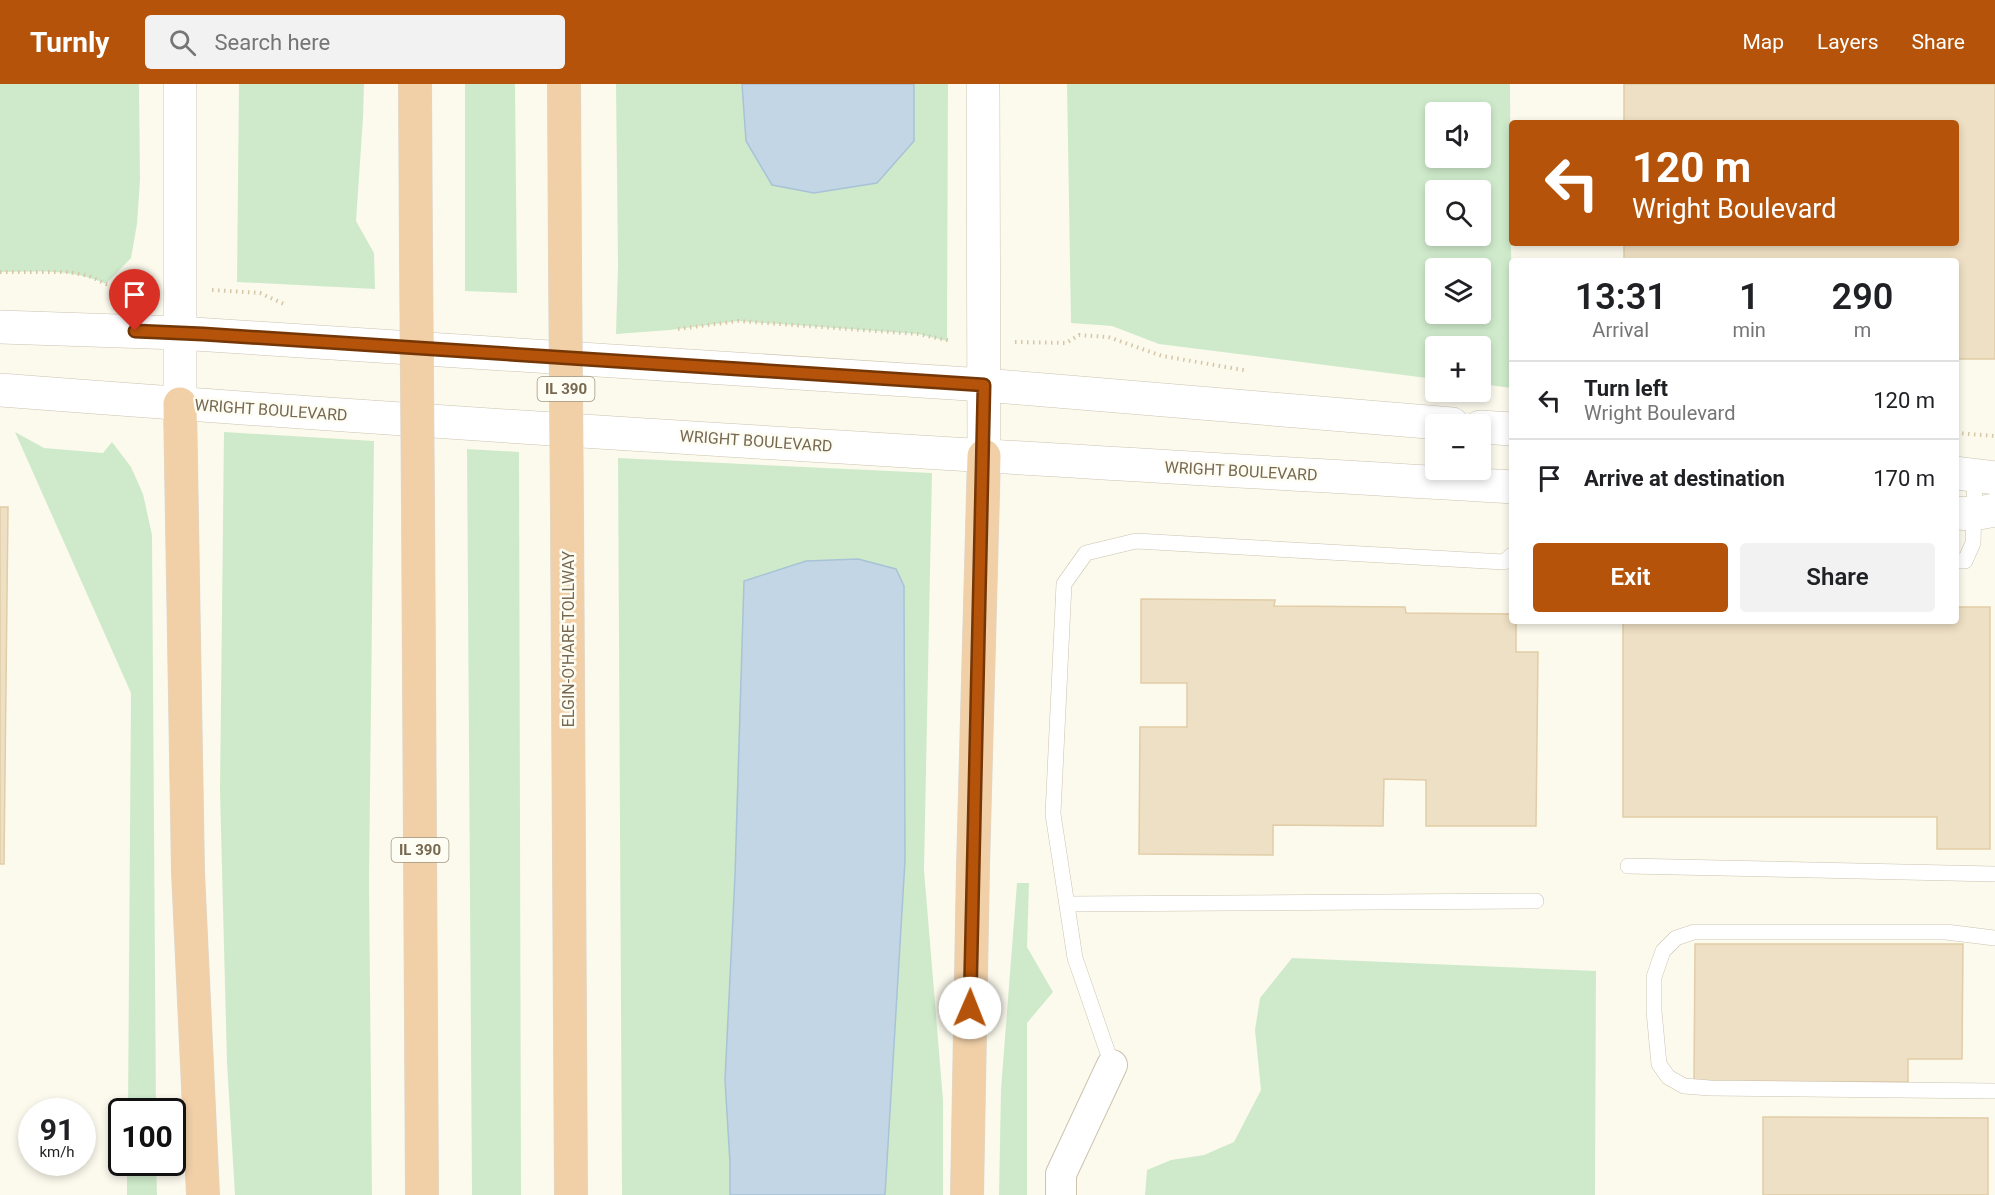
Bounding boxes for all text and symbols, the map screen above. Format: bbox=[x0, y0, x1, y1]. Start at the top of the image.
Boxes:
search box bbox=[145, 15, 565, 69]
text: Turnly bbox=[30, 26, 109, 59]
icon: search bbox=[166, 26, 199, 59]
text: Search here bbox=[214, 30, 330, 55]
text: Map bbox=[1742, 30, 1784, 54]
text: Layers bbox=[1817, 30, 1878, 54]
text: Share bbox=[1911, 30, 1965, 54]
map controls bbox=[1425, 102, 1491, 480]
button: sound bbox=[1425, 102, 1491, 168]
text: 120 m bbox=[1632, 143, 1751, 192]
icon: left bbox=[1533, 144, 1611, 222]
button: search bbox=[1425, 180, 1491, 246]
text: Wright Boulevard bbox=[1632, 193, 1836, 225]
button: layers bbox=[1425, 258, 1491, 324]
pin bbox=[109, 269, 160, 331]
text: 13:31 bbox=[1575, 276, 1667, 318]
text: 1 bbox=[1739, 276, 1759, 318]
text: 290 bbox=[1832, 276, 1893, 318]
icon: arrive bbox=[118, 278, 151, 311]
text: Arrival bbox=[1592, 318, 1649, 342]
text: min bbox=[1732, 318, 1766, 342]
text: m bbox=[1854, 318, 1871, 342]
button: + bbox=[1425, 336, 1491, 402]
text: Turn left bbox=[1584, 376, 1668, 401]
road number: IL 390 bbox=[538, 377, 594, 401]
icon: left bbox=[1533, 384, 1566, 417]
text: 120 m bbox=[1873, 388, 1935, 413]
street label: WRIGHT BOULEVARD bbox=[194, 395, 348, 425]
text: Wright Boulevard bbox=[1584, 401, 1735, 425]
button: − bbox=[1425, 414, 1491, 480]
street label: WRIGHT BOULEVARD bbox=[679, 426, 833, 456]
street label: WRIGHT BOULEVARD bbox=[1164, 458, 1318, 484]
icon: arrive bbox=[1533, 462, 1566, 495]
text: Arrive at destination bbox=[1584, 466, 1785, 491]
text: 170 m bbox=[1873, 466, 1935, 491]
button: Exit bbox=[1533, 543, 1728, 612]
button: Share bbox=[1740, 543, 1935, 612]
street label: ELGIN-O'HARE TOLLWAY bbox=[559, 550, 578, 727]
road number: IL 390 bbox=[392, 838, 448, 862]
position arrow bbox=[938, 976, 1002, 1040]
speed limit sign: 100 bbox=[108, 1098, 186, 1176]
text: 91 bbox=[40, 1112, 74, 1147]
text: km/h bbox=[39, 1143, 75, 1161]

